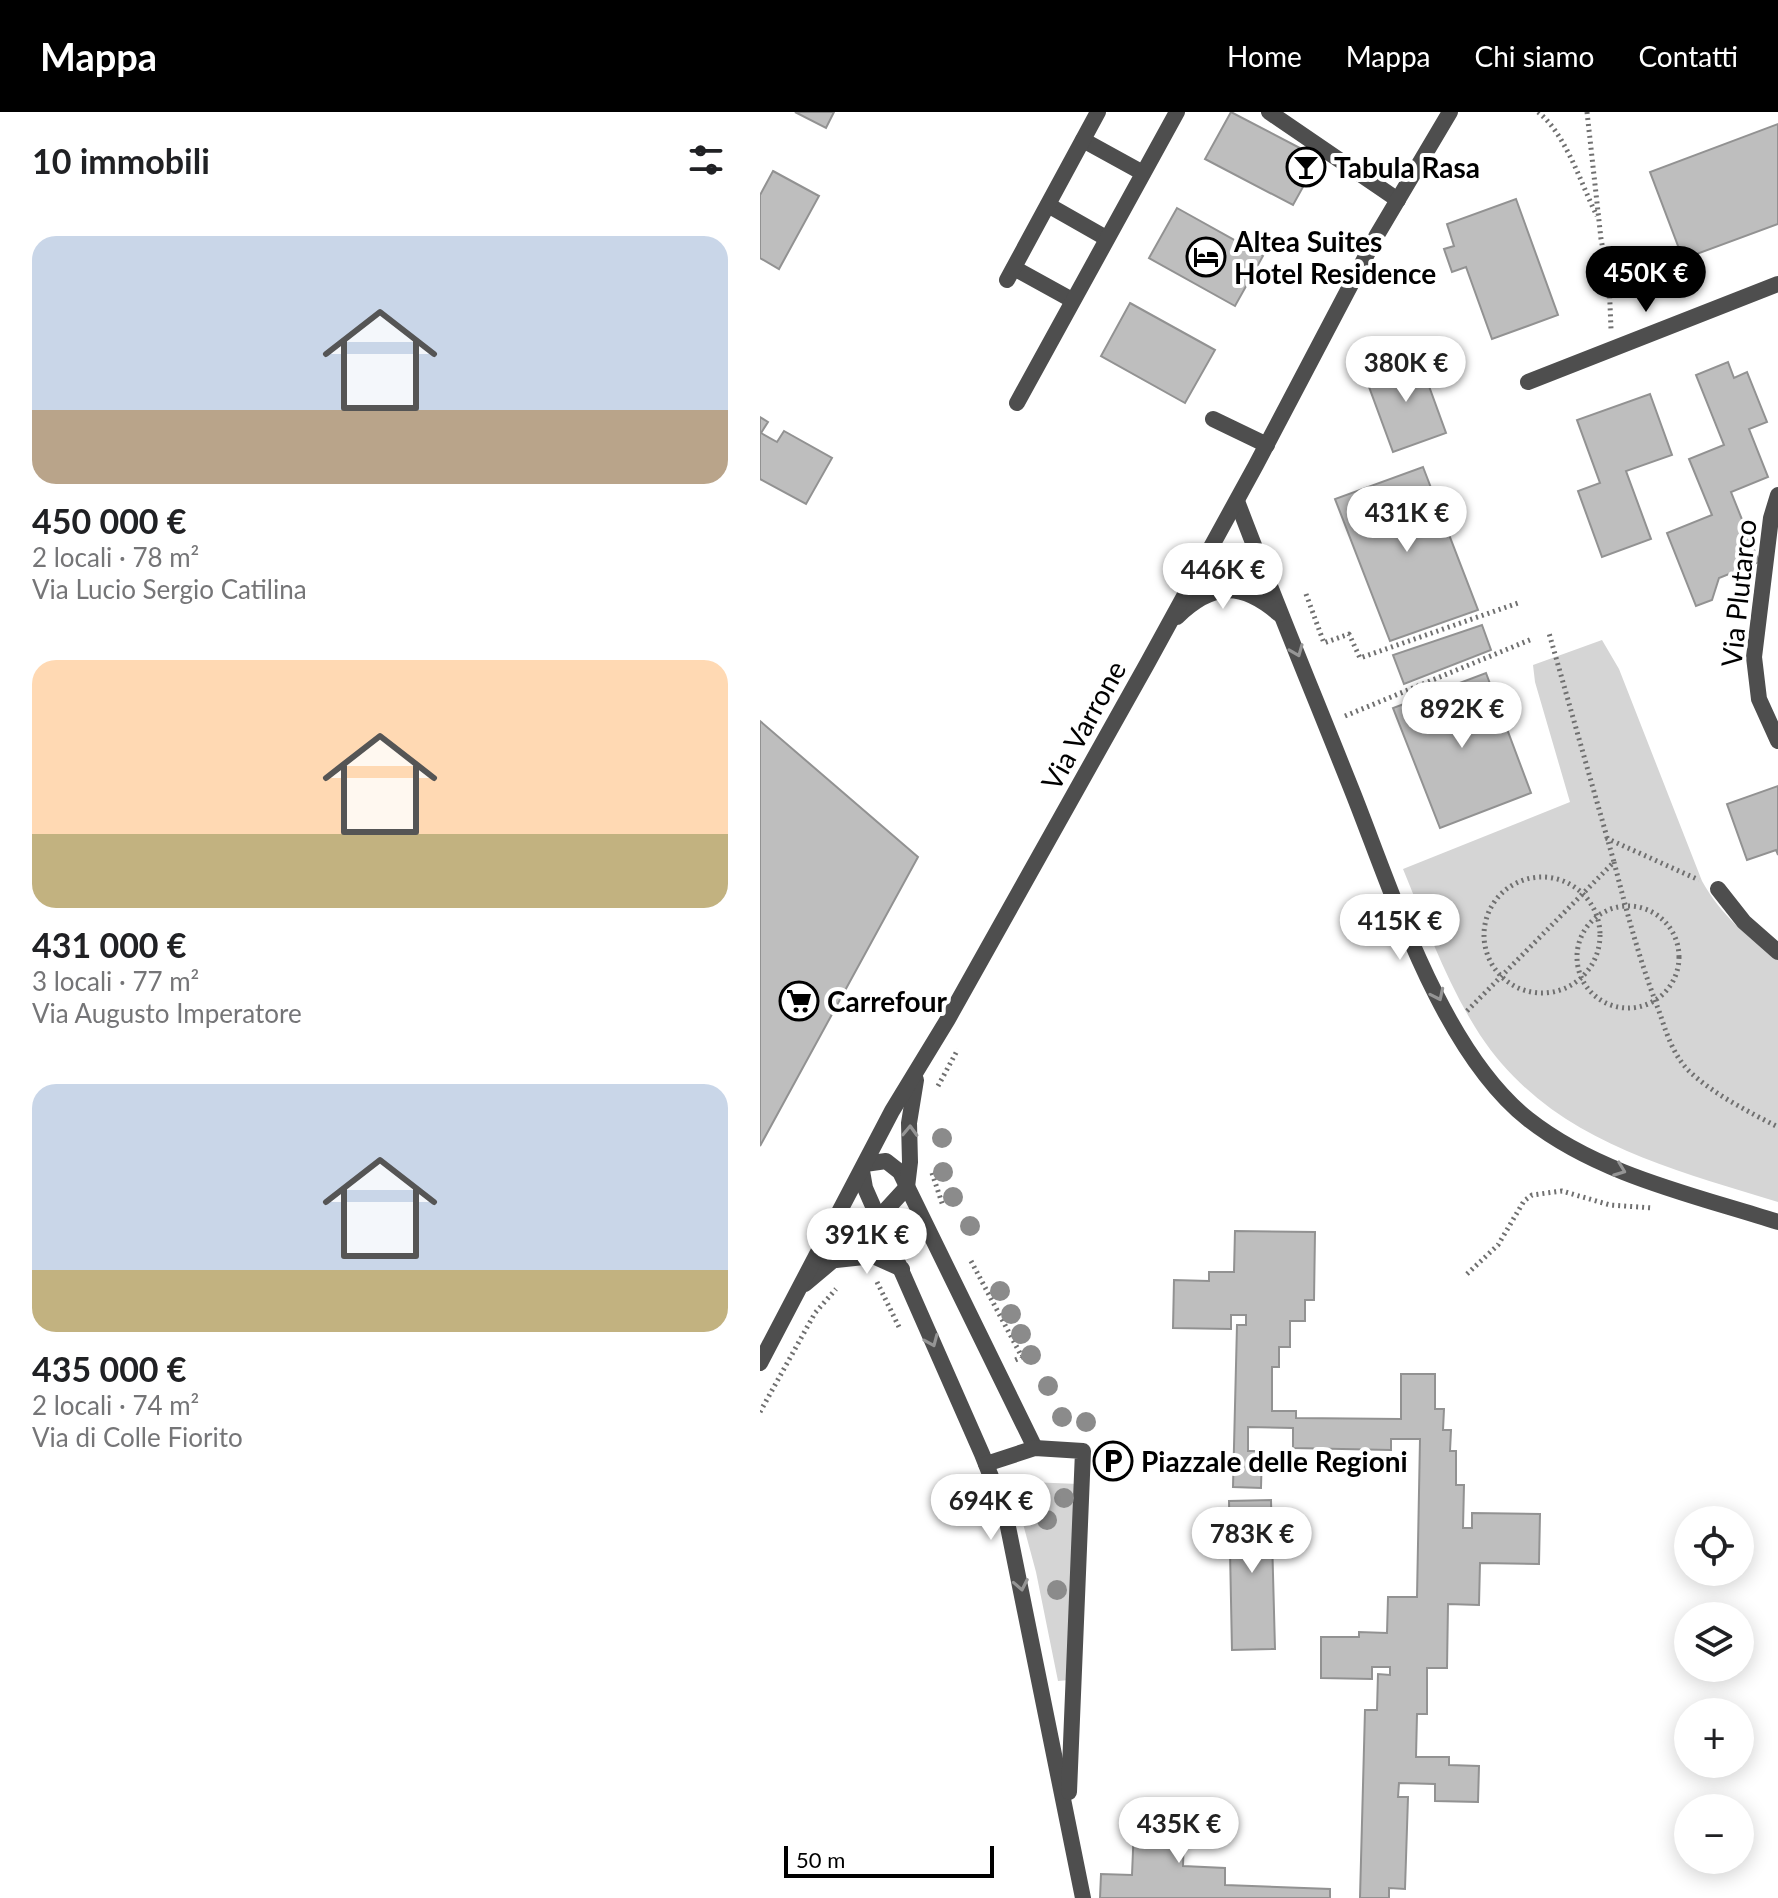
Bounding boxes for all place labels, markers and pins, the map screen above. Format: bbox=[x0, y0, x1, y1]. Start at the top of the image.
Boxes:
bar icon: Tabula Rasa bbox=[1285, 146, 1327, 188]
place label: Tabula Rasa bbox=[1334, 150, 1480, 184]
place label: Altea Suites Hotel Residence bbox=[1233, 224, 1436, 290]
hotel icon: Altea Suites Hotel Residence bbox=[1185, 236, 1227, 278]
pin: 450K € bbox=[1581, 246, 1711, 314]
pin: 380K € bbox=[1341, 336, 1471, 404]
pin: 431K € bbox=[1342, 486, 1472, 554]
pin: 446K € bbox=[1158, 543, 1288, 611]
pin: 892K € bbox=[1397, 682, 1527, 750]
pin: 415K € bbox=[1335, 894, 1465, 962]
supermarket icon: Carrefour bbox=[778, 980, 820, 1022]
place label: Carrefour bbox=[827, 984, 947, 1018]
pin: 391K € bbox=[802, 1208, 932, 1276]
parking icon: Piazzale delle Regioni bbox=[1092, 1440, 1134, 1482]
place label: Piazzale delle Regioni bbox=[1141, 1444, 1408, 1478]
pin: 694K € bbox=[926, 1474, 1056, 1542]
pin: 783K € bbox=[1187, 1507, 1317, 1575]
pin: 435K € bbox=[1114, 1797, 1244, 1865]

